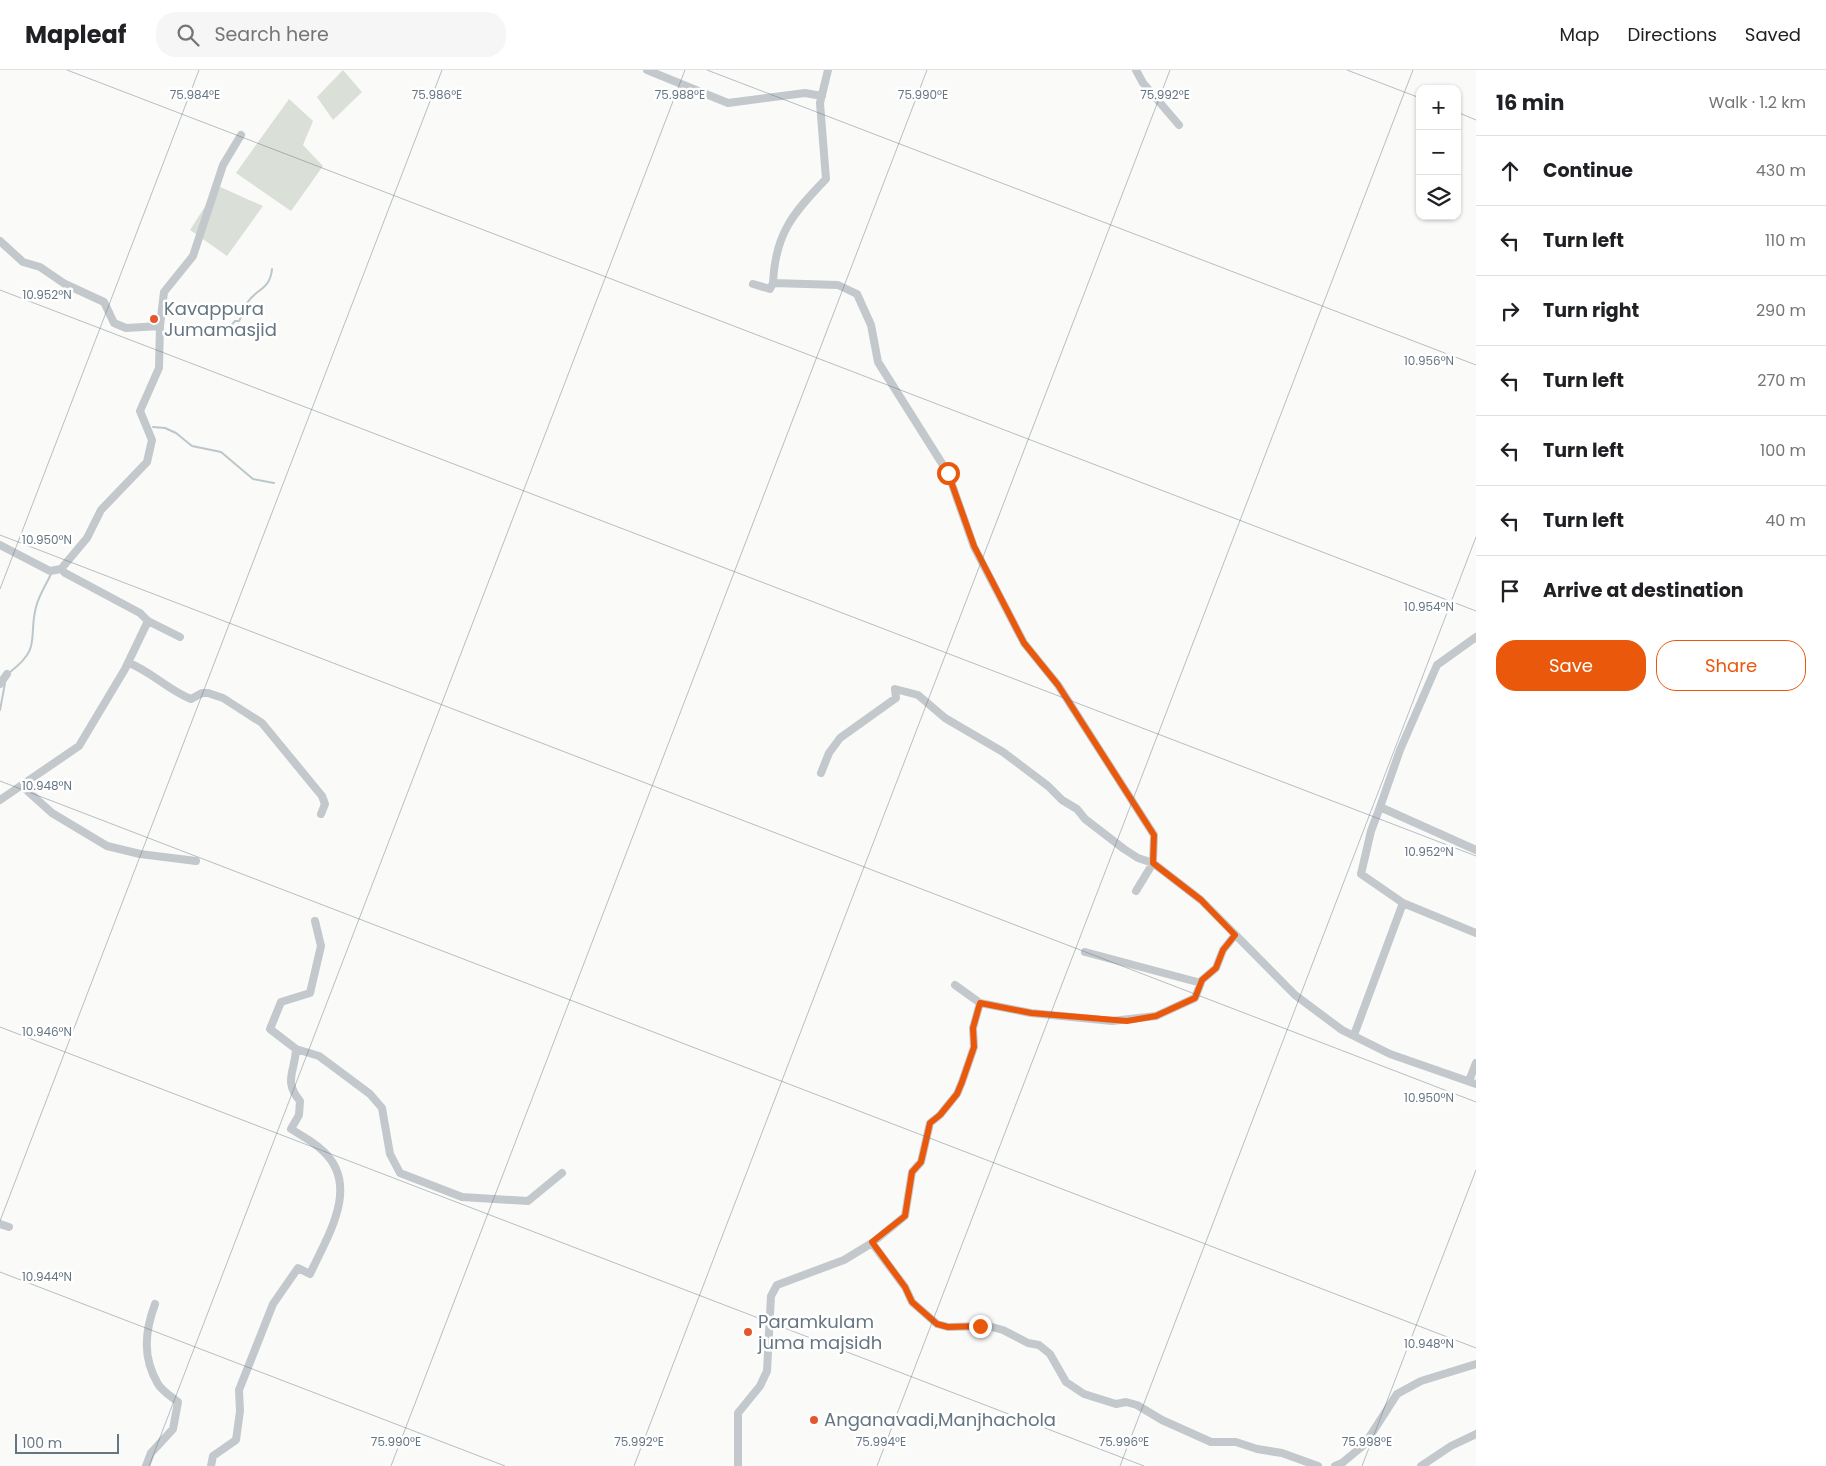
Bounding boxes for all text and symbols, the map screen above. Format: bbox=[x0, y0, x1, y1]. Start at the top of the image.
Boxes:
search box bbox=[156, 12, 506, 57]
text: Mapleaf bbox=[25, 18, 126, 51]
icon: search bbox=[174, 21, 202, 49]
text: Search here bbox=[214, 21, 329, 48]
text: Map bbox=[1560, 22, 1599, 47]
text: Directions bbox=[1627, 22, 1717, 47]
text: Saved bbox=[1745, 22, 1801, 47]
map controls bbox=[1416, 85, 1461, 220]
button: + bbox=[1416, 85, 1461, 130]
text: 75.984°E bbox=[170, 86, 220, 103]
text: 75.986°E bbox=[412, 86, 462, 103]
text: 75.988°E bbox=[655, 86, 705, 103]
text: 75.990°E bbox=[898, 86, 948, 103]
text: 75.992°E bbox=[1140, 86, 1190, 103]
text: 16 min bbox=[1496, 88, 1564, 117]
text: Walk · 1.2 km bbox=[1709, 91, 1806, 114]
button: − bbox=[1416, 130, 1461, 175]
icon: ahead bbox=[1496, 157, 1524, 185]
text: Continue bbox=[1543, 157, 1633, 184]
text: 430 m bbox=[1756, 159, 1806, 182]
button: layers bbox=[1416, 175, 1461, 220]
icon: left bbox=[1496, 227, 1524, 255]
text: Turn left bbox=[1543, 227, 1624, 254]
text: 110 m bbox=[1765, 229, 1806, 252]
text: 10.952°N bbox=[22, 286, 72, 303]
place label: Kavappura Jumamasjid bbox=[164, 296, 277, 342]
icon: right bbox=[1496, 297, 1524, 325]
text: Turn right bbox=[1543, 297, 1639, 324]
text: 290 m bbox=[1756, 299, 1806, 322]
marker: Kavappura Jumamasjid bbox=[148, 313, 160, 325]
text: 10.956°N bbox=[1404, 352, 1454, 369]
icon: left bbox=[1496, 367, 1524, 395]
text: Turn left bbox=[1543, 367, 1624, 394]
text: 270 m bbox=[1757, 369, 1806, 392]
icon: left bbox=[1496, 437, 1524, 465]
text: Turn left bbox=[1543, 437, 1624, 464]
text: 100 m bbox=[1760, 439, 1806, 462]
route start bbox=[937, 462, 960, 485]
icon: left bbox=[1496, 507, 1524, 535]
text: Turn left bbox=[1543, 507, 1624, 534]
text: 40 m bbox=[1765, 509, 1806, 532]
text: 10.950°N bbox=[22, 531, 72, 548]
icon: arrive bbox=[1496, 577, 1524, 605]
text: Arrive at destination bbox=[1543, 577, 1744, 604]
text: 10.954°N bbox=[1404, 598, 1454, 615]
button: Save bbox=[1496, 640, 1646, 691]
button: Share bbox=[1656, 640, 1806, 691]
text: 10.948°N bbox=[22, 777, 72, 794]
text: 10.952°N bbox=[1404, 843, 1454, 860]
text: 10.946°N bbox=[22, 1023, 72, 1040]
text: 10.950°N bbox=[1404, 1089, 1454, 1106]
text: 10.944°N bbox=[22, 1268, 72, 1285]
place label: Paramkulam juma majsidh bbox=[757, 1309, 882, 1355]
route end bbox=[969, 1315, 992, 1338]
marker: Paramkulam juma majsidh bbox=[742, 1326, 754, 1338]
text: 10.948°N bbox=[1404, 1335, 1454, 1352]
place label: Anganavadi,Manjhachola bbox=[824, 1407, 1056, 1432]
marker: Anganavadi,Manjhachola bbox=[808, 1414, 820, 1426]
scale bar bbox=[15, 1431, 119, 1454]
text: 100 m bbox=[22, 1433, 62, 1453]
text: 75.990°E bbox=[371, 1433, 421, 1450]
text: 75.992°E bbox=[614, 1433, 664, 1450]
text: 75.994°E bbox=[856, 1433, 906, 1450]
text: 75.996°E bbox=[1099, 1433, 1149, 1450]
text: 75.998°E bbox=[1342, 1433, 1392, 1450]

